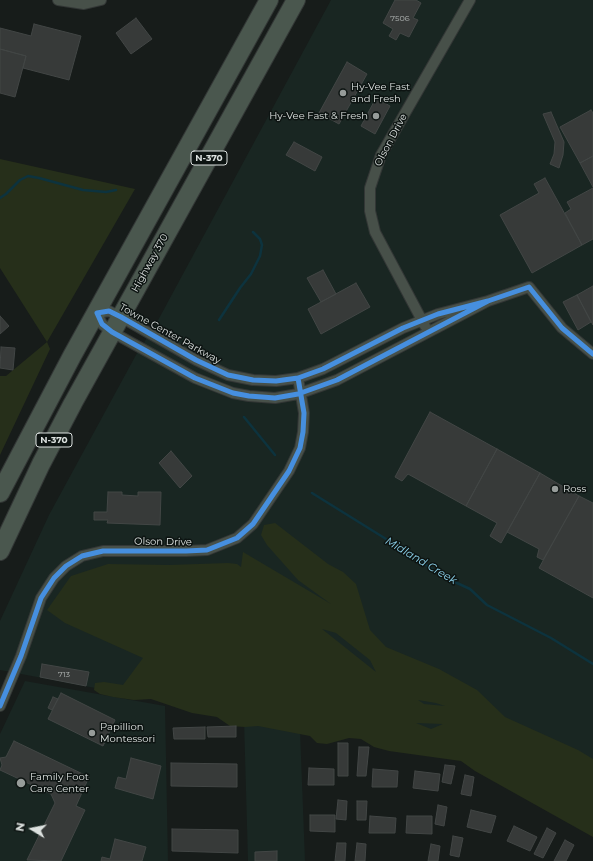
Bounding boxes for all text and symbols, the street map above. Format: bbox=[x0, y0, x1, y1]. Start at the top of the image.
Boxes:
house number: 7506 bbox=[390, 14, 410, 24]
place label: Hy-Vee Fast and Fresh bbox=[351, 81, 410, 104]
marker: Hy-Vee Fast and Fresh bbox=[338, 88, 348, 98]
place label: Hy-Vee Fast & Fresh bbox=[269, 110, 368, 122]
marker: Hy-Vee Fast & Fresh bbox=[371, 111, 381, 121]
street label: Olson Drive bbox=[372, 112, 410, 168]
road number: N-370 bbox=[191, 151, 227, 165]
street label: Highway 370 bbox=[129, 232, 171, 294]
street label: Towne Center Parkway bbox=[117, 301, 223, 367]
road number: N-370 bbox=[36, 433, 72, 447]
place label: Ross bbox=[563, 483, 586, 495]
marker: Ross bbox=[550, 484, 560, 494]
water label: Midland Creek bbox=[383, 534, 459, 588]
street label: Olson Drive bbox=[134, 535, 192, 549]
house number: 713 bbox=[58, 670, 70, 680]
place label: Papillion Montessori bbox=[100, 721, 155, 744]
marker: Papillion Montessori bbox=[87, 728, 97, 738]
place label: Family Foot Care Center bbox=[30, 771, 89, 794]
marker: Family Foot Care Center bbox=[15, 777, 27, 789]
north arrow bbox=[12, 809, 52, 849]
text: N bbox=[13, 821, 28, 833]

